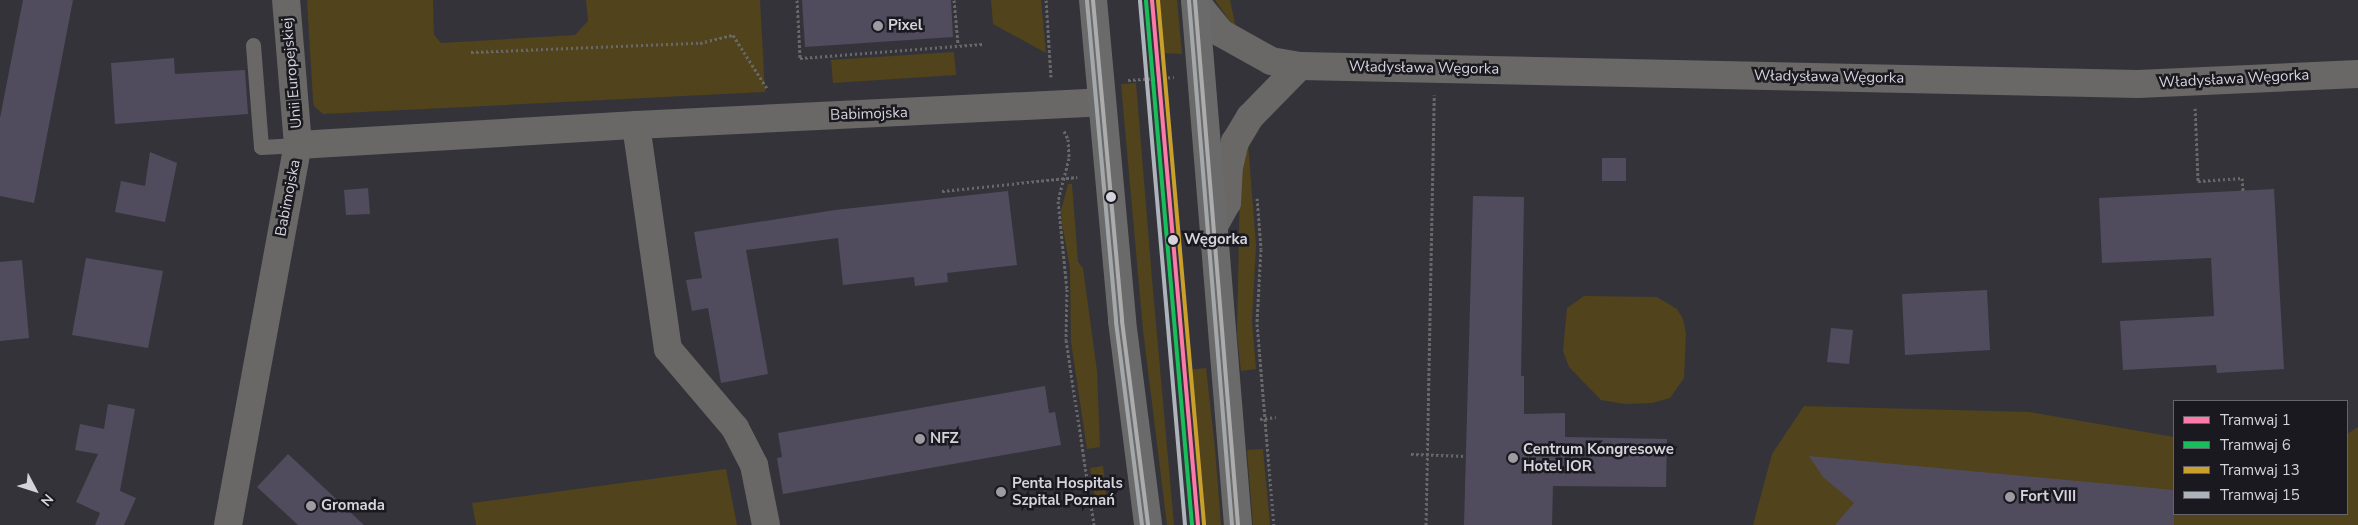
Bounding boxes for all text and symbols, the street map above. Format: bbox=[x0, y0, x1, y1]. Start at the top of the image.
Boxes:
street label: Unii Europejskiej bbox=[278, 17, 306, 129]
place label: Pixel bbox=[888, 17, 923, 35]
marker: Pixel bbox=[872, 20, 884, 32]
street label: Władysława Węgorka bbox=[1349, 58, 1499, 78]
street label: Władysława Węgorka bbox=[2158, 66, 2310, 92]
street label: Władysława Węgorka bbox=[1754, 67, 1904, 87]
street label: Babimojska bbox=[830, 104, 908, 124]
street label: Babimojska bbox=[272, 158, 304, 238]
unlabelled marker bbox=[1106, 192, 1116, 202]
place label: Węgorka bbox=[1184, 231, 1248, 249]
marker: Węgorka bbox=[1166, 233, 1180, 247]
legend bbox=[2173, 400, 2348, 515]
text: Tramwaj 1 bbox=[2220, 410, 2291, 430]
place label: NFZ bbox=[930, 430, 959, 448]
marker: NFZ bbox=[914, 433, 926, 445]
text: Tramwaj 6 bbox=[2220, 435, 2291, 455]
place label: Centrum Kongresowe Hotel IOR bbox=[1523, 440, 1674, 475]
marker: Centrum Kongresowe Hotel IOR bbox=[1507, 452, 1519, 464]
text: Tramwaj 13 bbox=[2220, 460, 2300, 480]
north arrow bbox=[10, 465, 60, 515]
place label: Penta Hospitals Szpital Poznań bbox=[1012, 474, 1123, 509]
marker: Penta Hospitals Szpital Poznań bbox=[994, 485, 1008, 499]
text: Tramwaj 15 bbox=[2220, 485, 2300, 505]
place label: Fort VIII bbox=[2020, 488, 2076, 506]
text: N bbox=[36, 490, 58, 510]
marker: Fort VIII bbox=[2004, 491, 2016, 503]
place label: Gromada bbox=[321, 497, 385, 515]
marker: Gromada bbox=[305, 500, 317, 512]

